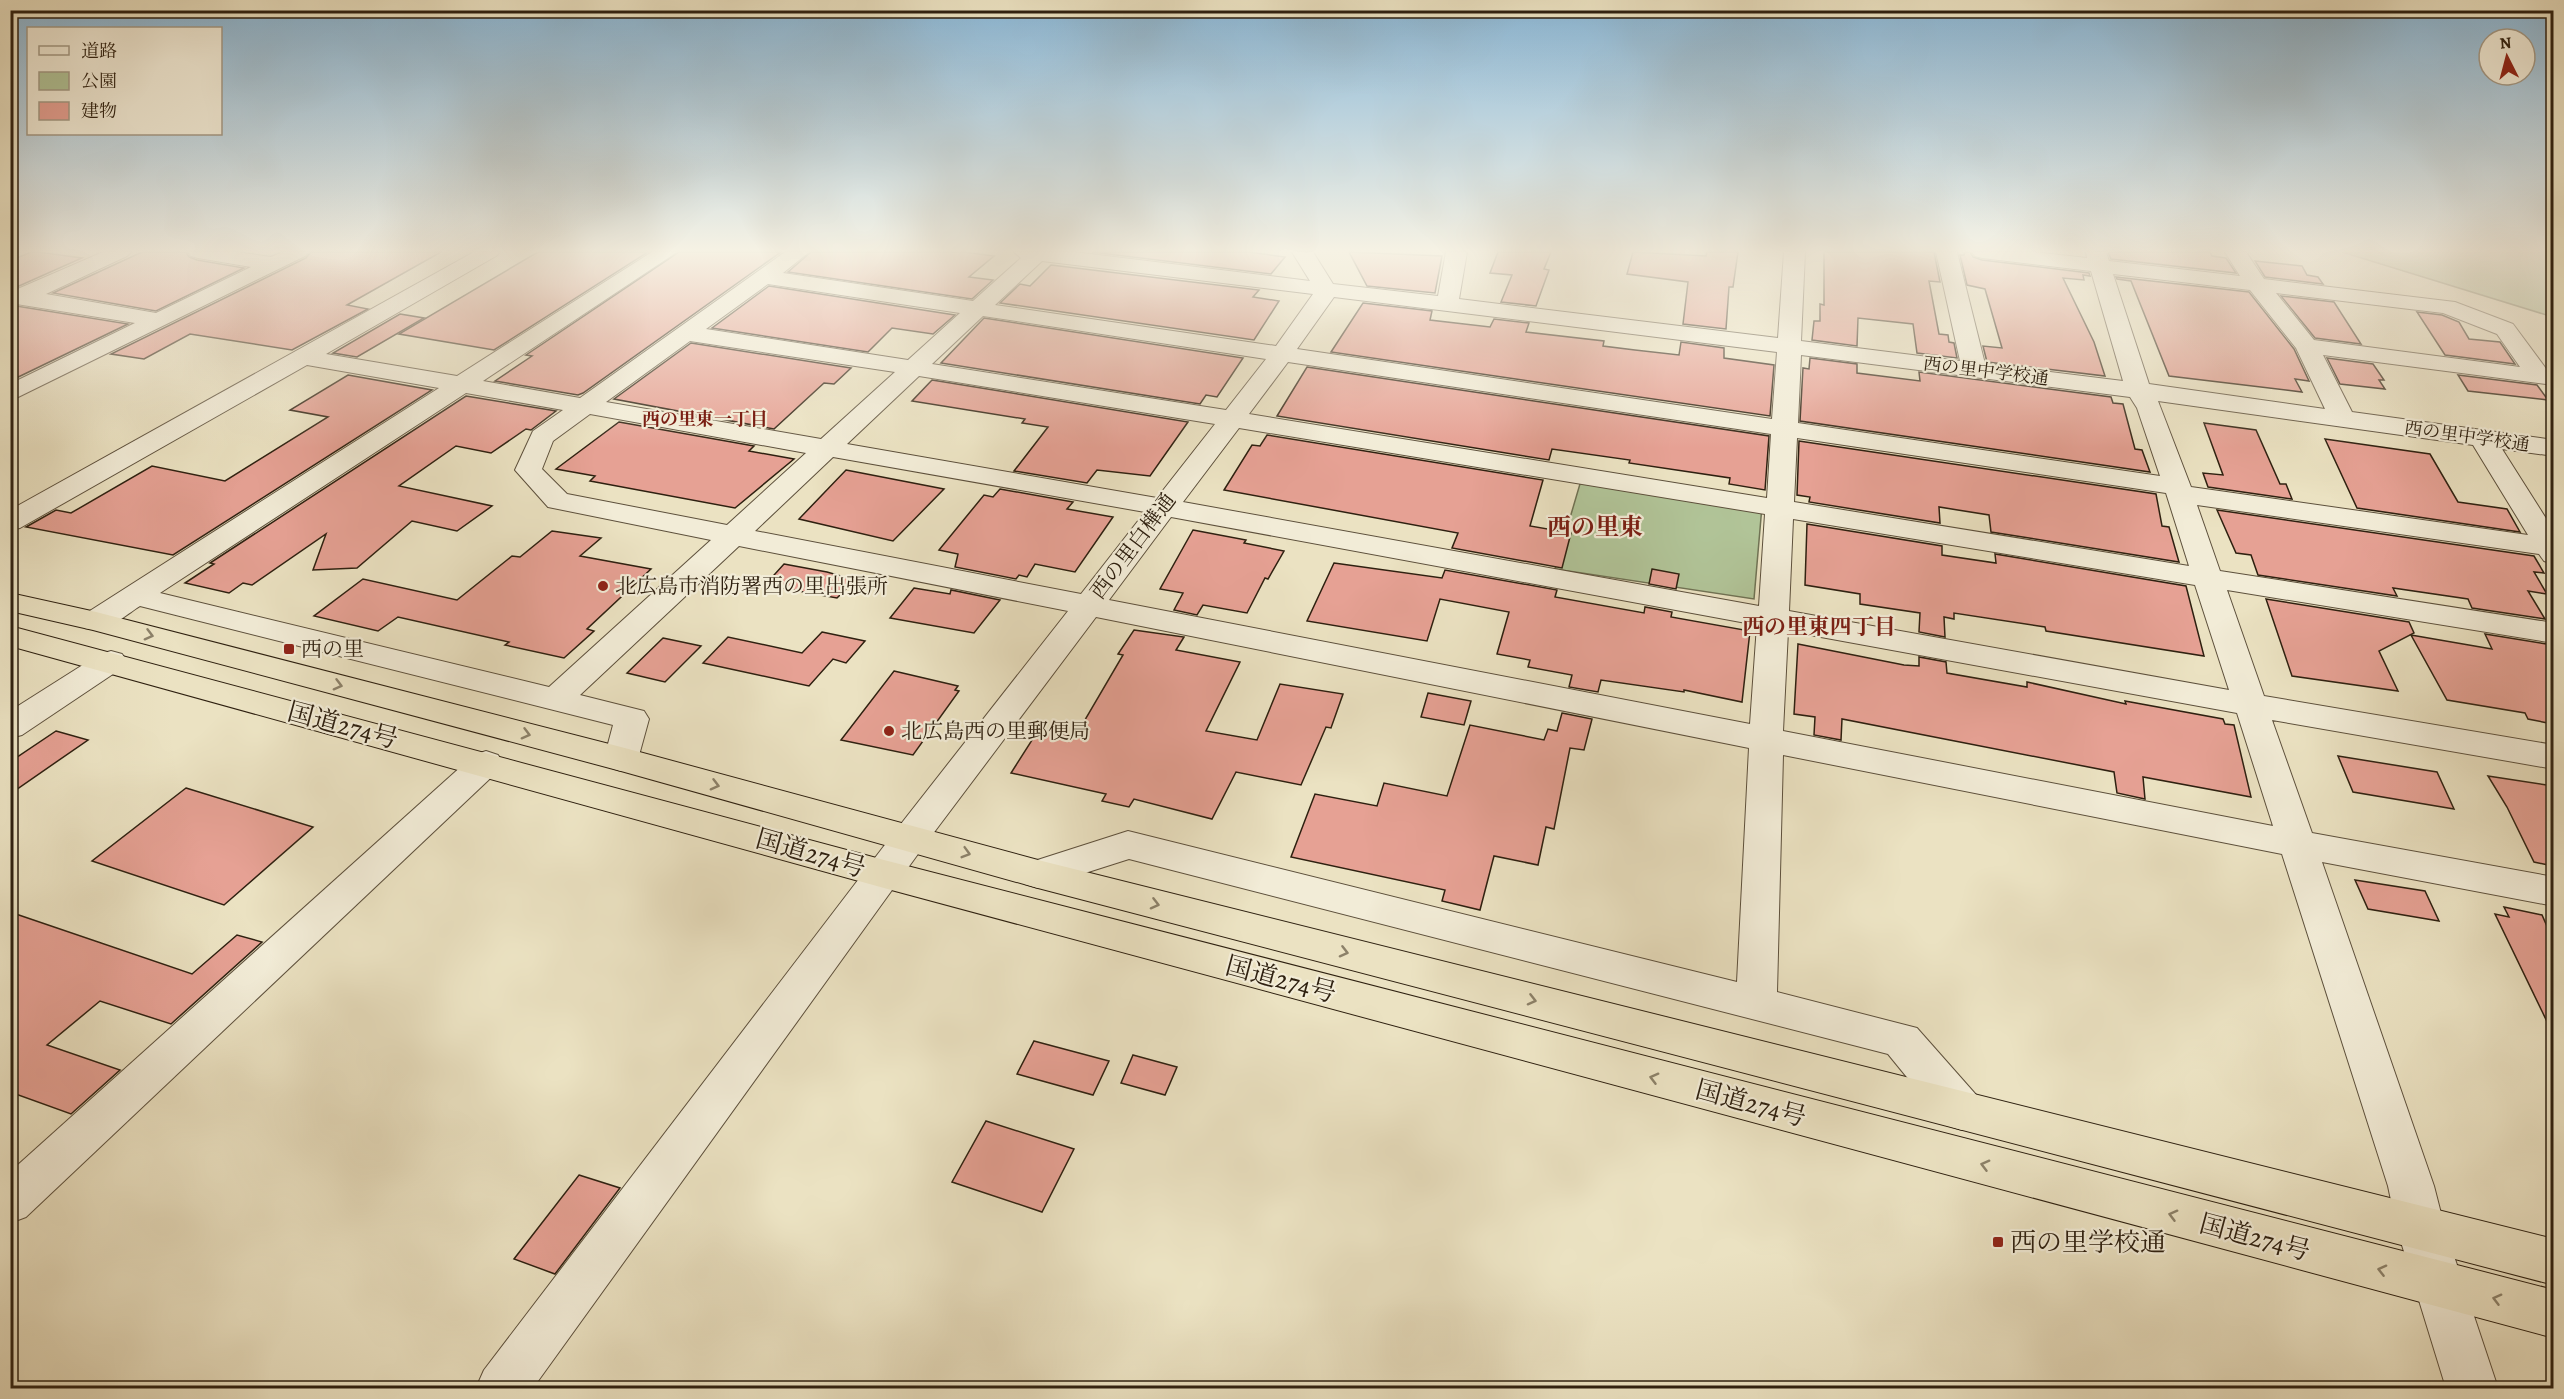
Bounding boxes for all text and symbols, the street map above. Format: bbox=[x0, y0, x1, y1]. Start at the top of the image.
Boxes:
legend bbox=[27, 27, 222, 135]
north arrow bbox=[2477, 27, 2537, 87]
text: N bbox=[2499, 31, 2513, 55]
text: 道路 bbox=[81, 39, 117, 63]
text: 公園 bbox=[81, 69, 117, 93]
text: 建物 bbox=[81, 99, 117, 123]
street label: 西の里中学校通 bbox=[1922, 351, 2050, 391]
district label: 西の里東一丁目 bbox=[642, 407, 768, 431]
street label: 西の里中学校通 bbox=[2403, 415, 2531, 457]
street label: 西の里白樺通 bbox=[1084, 487, 1182, 605]
district label: 西の里東 bbox=[1547, 511, 1643, 543]
place label: 北広島市消防署西の里出張所 bbox=[615, 572, 888, 600]
marker: 北広島市消防署西の里出張所 bbox=[596, 579, 610, 593]
district label: 西の里東四丁目 bbox=[1742, 612, 1896, 642]
one-way arrow bbox=[144, 628, 154, 641]
place label: 西の里 bbox=[301, 635, 364, 663]
marker: 西の里 bbox=[282, 642, 296, 656]
one-way arrow bbox=[332, 677, 342, 690]
street label: 国道274号 bbox=[284, 694, 402, 757]
place label: 北広島西の里郵便局 bbox=[901, 717, 1090, 745]
marker: 北広島西の里郵便局 bbox=[882, 724, 896, 738]
one-way arrow bbox=[521, 727, 531, 740]
one-way arrow bbox=[710, 777, 720, 790]
street label: 国道274号 bbox=[752, 821, 870, 886]
one-way arrow bbox=[961, 846, 971, 859]
one-way arrow bbox=[1149, 896, 1159, 909]
one-way arrow bbox=[1338, 945, 1348, 957]
street label: 国道274号 bbox=[1222, 948, 1340, 1011]
one-way arrow bbox=[1527, 993, 1537, 1006]
one-way arrow bbox=[1649, 1072, 1659, 1085]
street label: 国道274号 bbox=[1692, 1072, 1810, 1135]
one-way arrow bbox=[1980, 1160, 1990, 1173]
street label: 国道274号 bbox=[2196, 1206, 2314, 1269]
one-way arrow bbox=[2168, 1210, 2178, 1223]
place label: 西の里学校通 bbox=[2010, 1225, 2166, 1260]
marker: 西の里学校通 bbox=[1991, 1235, 2005, 1249]
one-way arrow bbox=[2378, 1264, 2388, 1277]
one-way arrow bbox=[2492, 1294, 2503, 1306]

